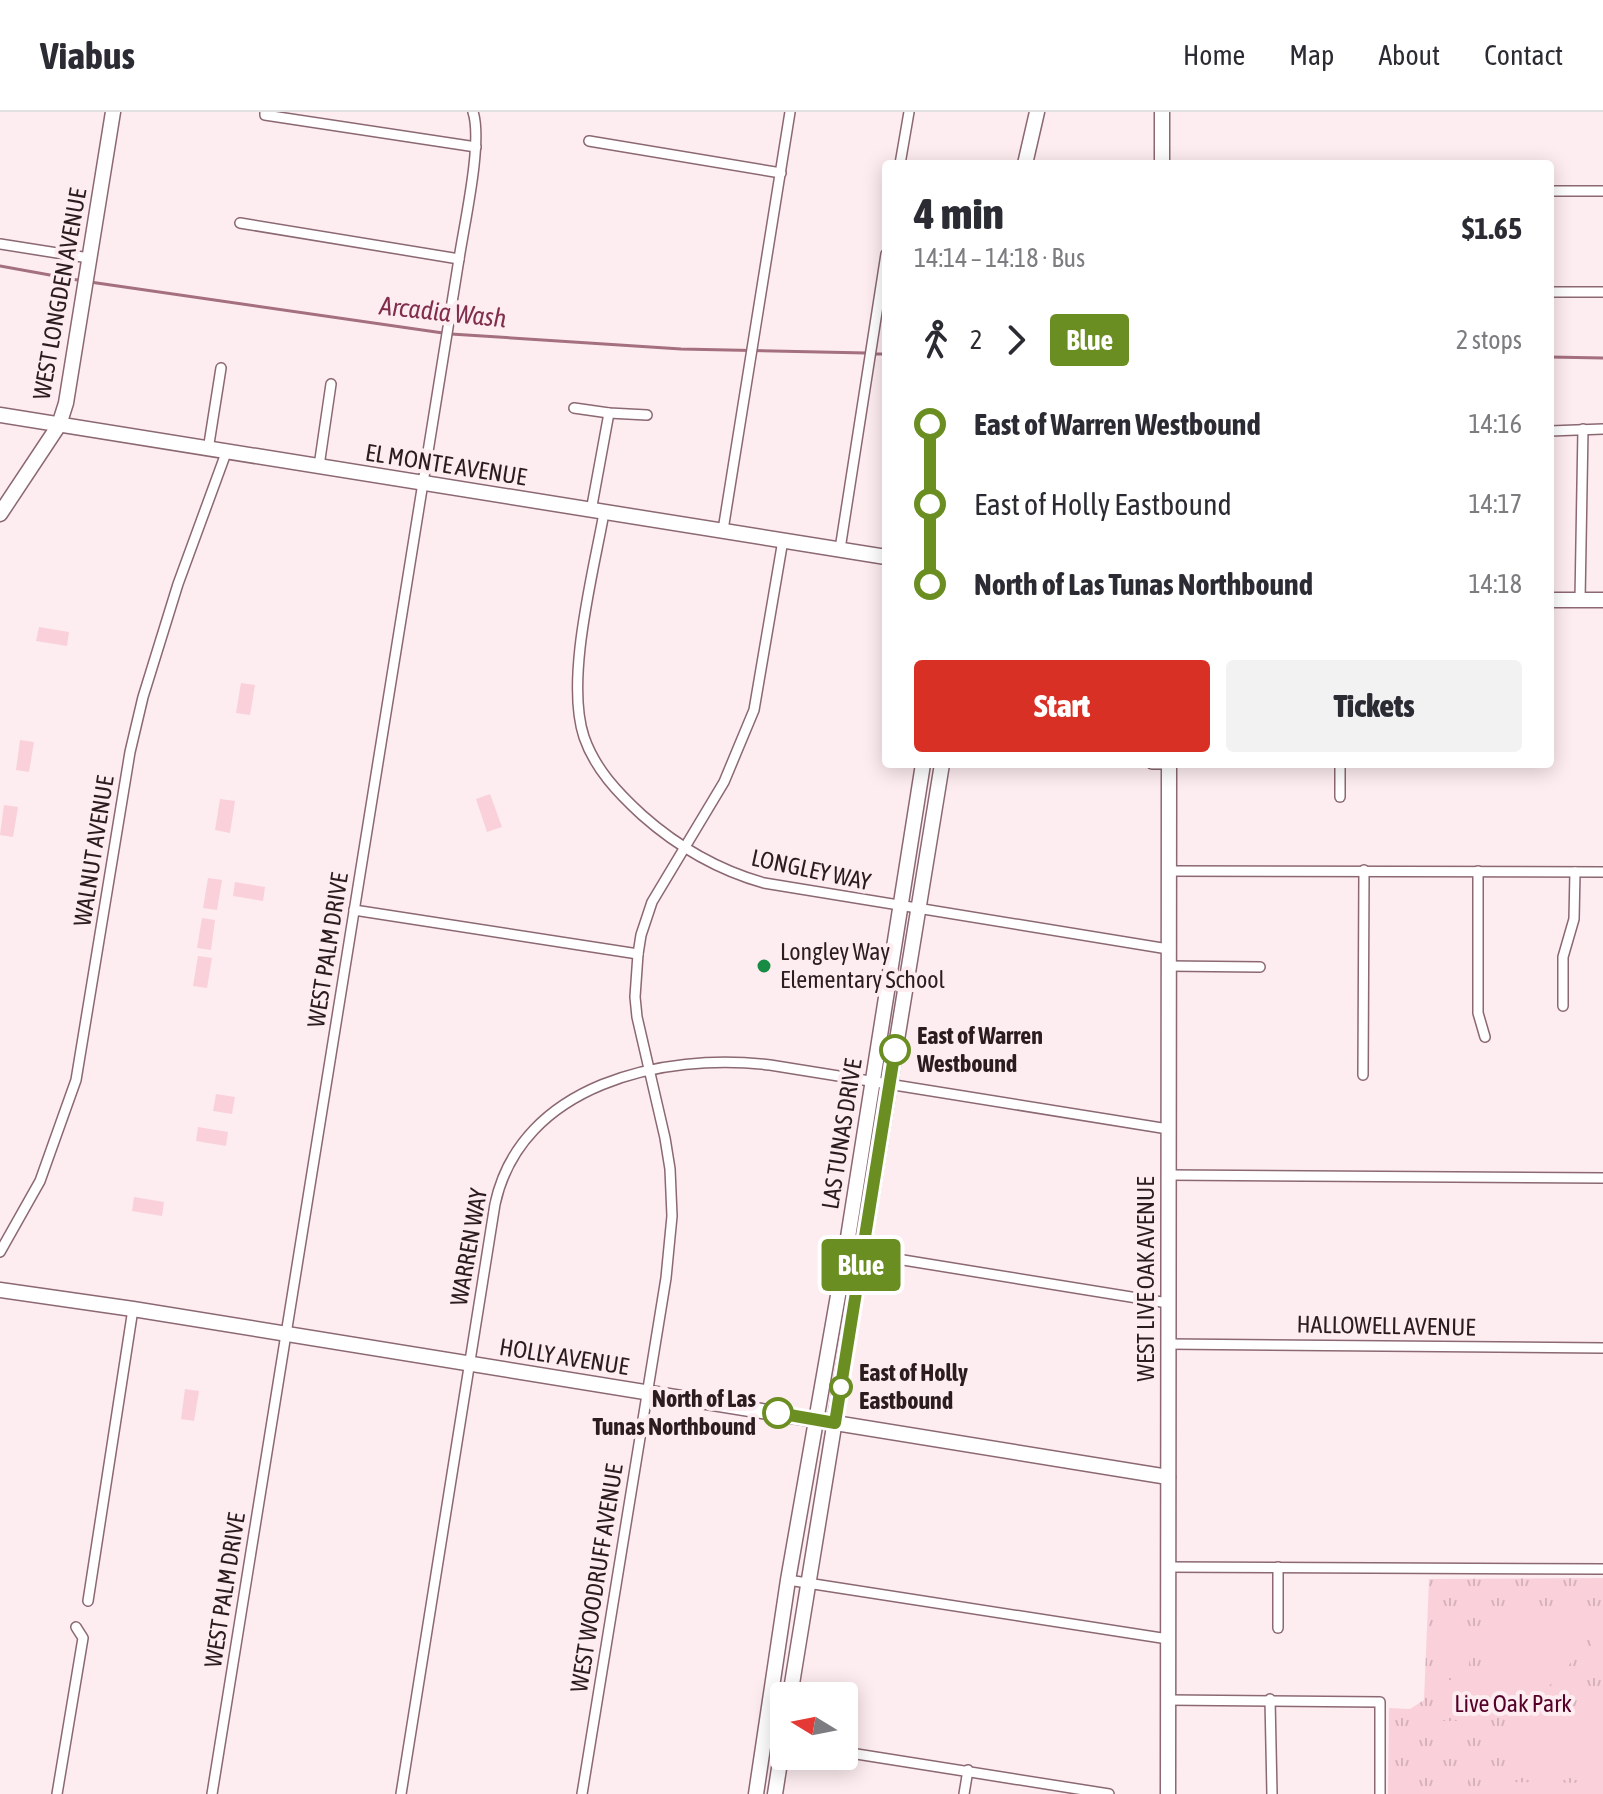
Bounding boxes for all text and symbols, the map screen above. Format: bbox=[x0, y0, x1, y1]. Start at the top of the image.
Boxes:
text: Viabus bbox=[40, 34, 135, 77]
text: Home bbox=[1183, 39, 1245, 71]
text: Map bbox=[1289, 39, 1334, 71]
text: About bbox=[1378, 39, 1440, 71]
text: Contact bbox=[1484, 39, 1563, 71]
street label: WEST LONGDEN AVENUE bbox=[28, 186, 91, 402]
text: 4 min bbox=[914, 188, 1004, 238]
text: $1.65 bbox=[1462, 211, 1522, 245]
text: 14:14 – 14:18 · Bus bbox=[914, 243, 1085, 273]
water label: Arcadia Wash bbox=[377, 290, 508, 334]
icon: walk bbox=[914, 318, 958, 362]
icon: forward bbox=[994, 318, 1038, 362]
text: Blue bbox=[1066, 324, 1113, 356]
text: 2 bbox=[970, 325, 982, 355]
text: 2 stops bbox=[1456, 325, 1522, 355]
text: East of Warren Westbound bbox=[974, 407, 1261, 441]
text: 14:16 bbox=[1468, 409, 1522, 439]
street label: EL MONTE AVENUE bbox=[364, 438, 529, 491]
text: East of Holly Eastbound bbox=[974, 487, 1232, 521]
text: 14:17 bbox=[1468, 489, 1522, 519]
text: North of Las Tunas Northbound bbox=[974, 567, 1313, 601]
text: 14:18 bbox=[1468, 569, 1522, 599]
button: Start bbox=[914, 660, 1210, 752]
button: Tickets bbox=[1226, 660, 1522, 752]
street label: WALNUT AVENUE bbox=[68, 774, 119, 928]
street label: LONGLEY WAY bbox=[749, 844, 874, 895]
street label: WEST PALM DRIVE bbox=[302, 871, 353, 1029]
place label: Longley Way Elementary School bbox=[780, 938, 946, 993]
marker: Longley Way Elementary School bbox=[755, 957, 773, 975]
place label: East of Warren Westbound bbox=[916, 1022, 1043, 1077]
marker: East of Warren Westbound bbox=[880, 1035, 910, 1065]
street label: LAS TUNAS DRIVE bbox=[816, 1057, 867, 1211]
street label: WEST LIVE OAK AVENUE bbox=[1132, 1177, 1159, 1381]
street label: WARREN WAY bbox=[445, 1186, 492, 1308]
line badge: Blue bbox=[805, 1239, 917, 1291]
text: Blue bbox=[838, 1249, 884, 1281]
street label: HALLOWELL AVENUE bbox=[1296, 1310, 1476, 1341]
street label: HOLLY AVENUE bbox=[497, 1333, 631, 1380]
place label: East of Holly Eastbound bbox=[859, 1359, 968, 1414]
marker: East of Holly Eastbound bbox=[830, 1376, 852, 1398]
place label: North of Las Tunas Northbound bbox=[592, 1385, 757, 1440]
marker: North of Las Tunas Northbound bbox=[763, 1398, 793, 1428]
street label: WEST WOODRUFF AVENUE bbox=[565, 1462, 628, 1694]
street label: WEST PALM DRIVE bbox=[199, 1511, 250, 1669]
north arrow bbox=[770, 1682, 858, 1770]
map controls bbox=[770, 1682, 858, 1770]
park label: Live Oak Park bbox=[1454, 1690, 1572, 1717]

